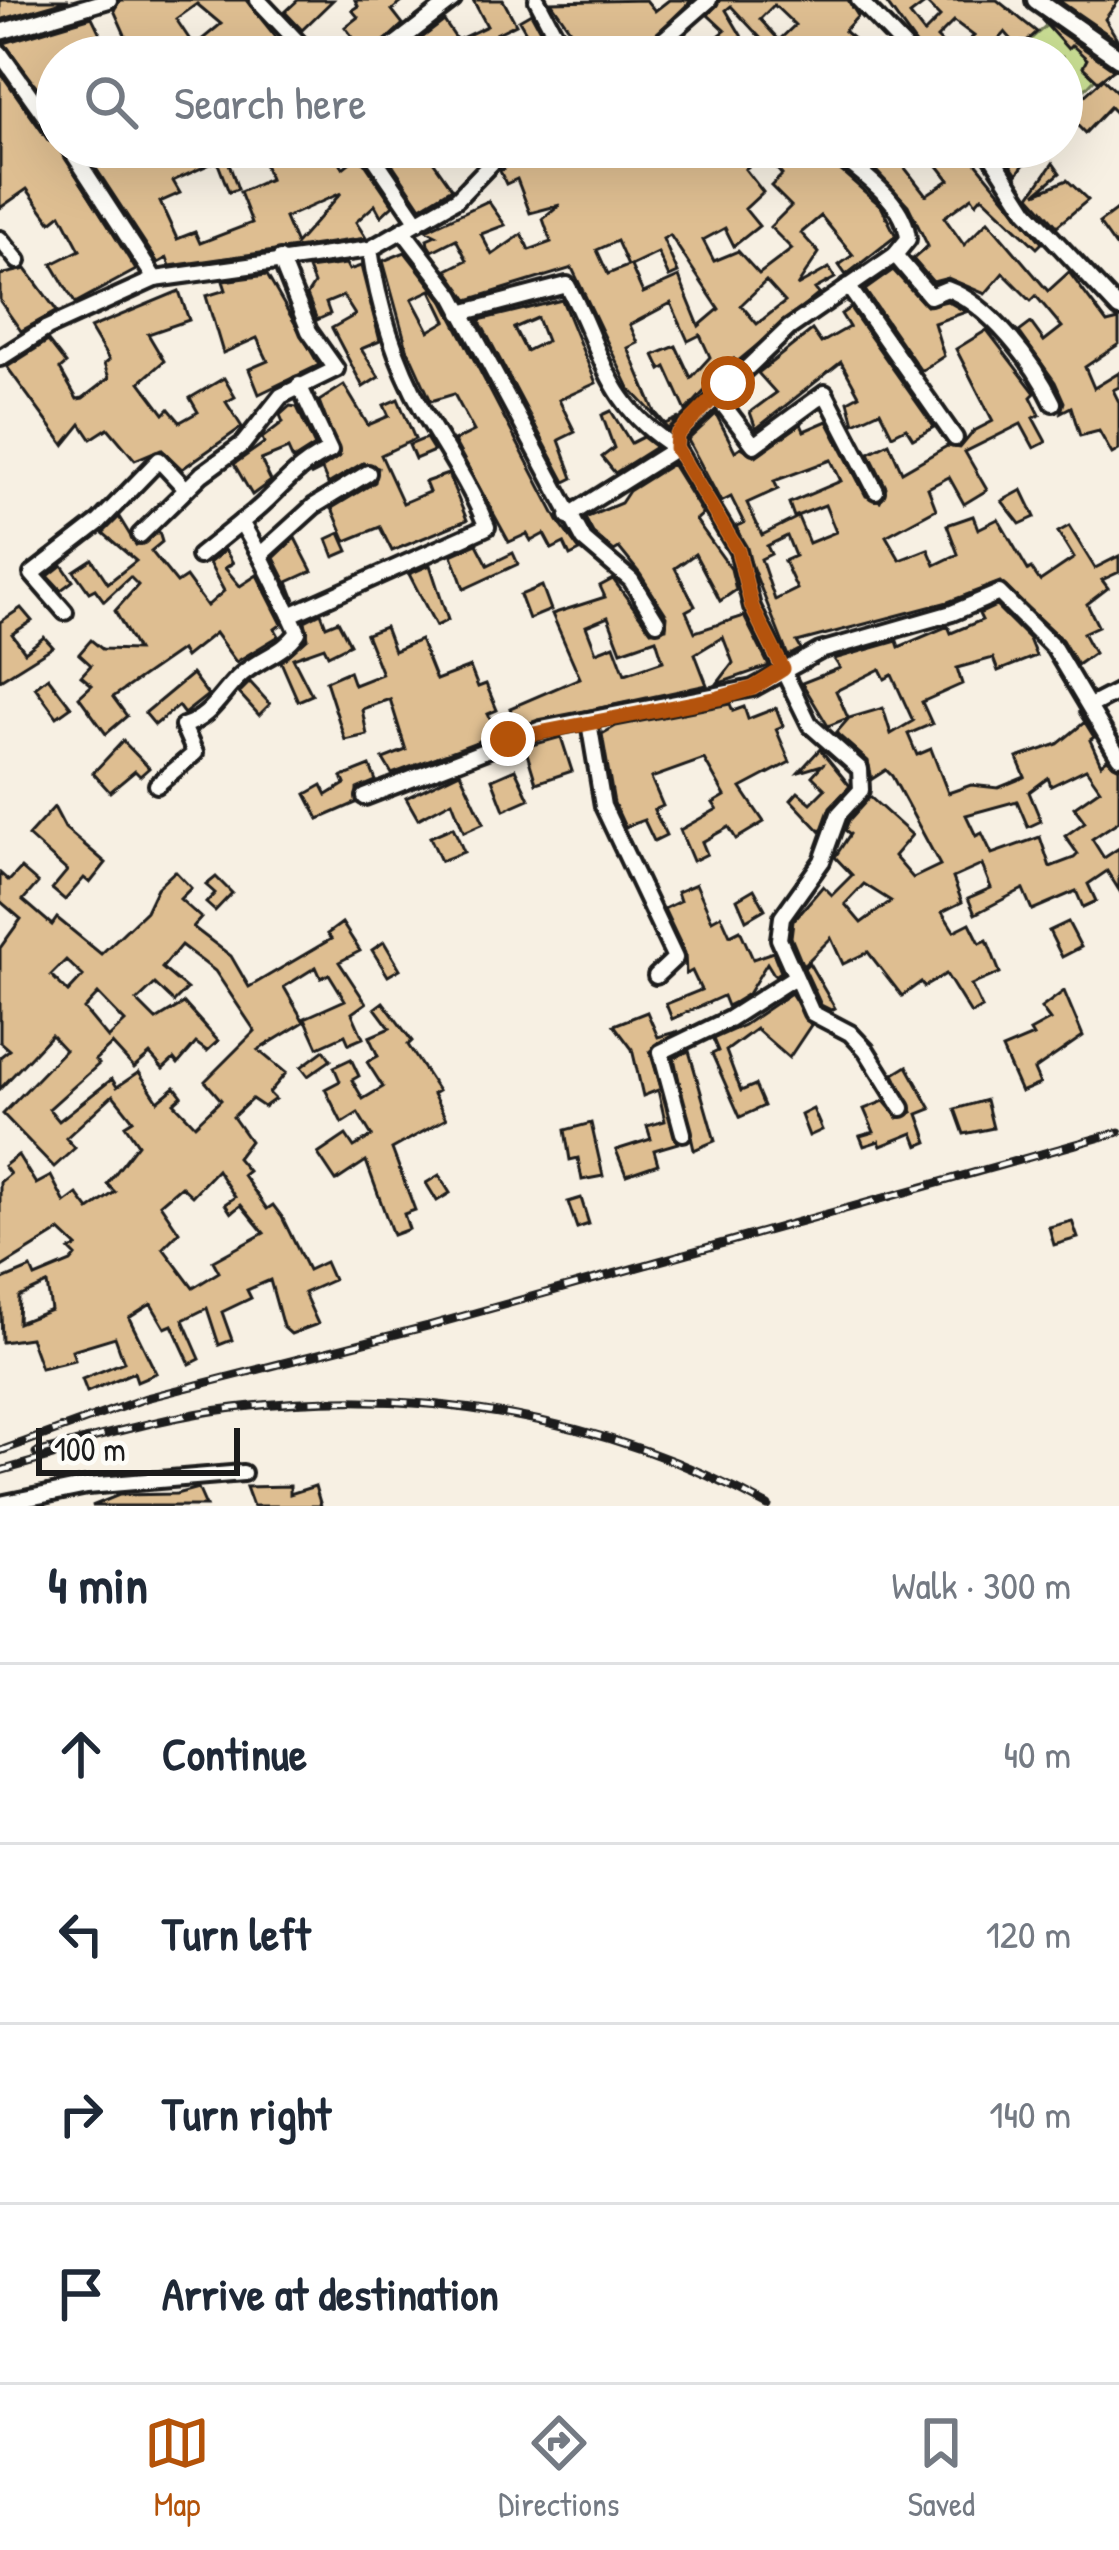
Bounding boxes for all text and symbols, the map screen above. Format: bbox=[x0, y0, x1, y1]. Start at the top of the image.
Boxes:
search box bbox=[36, 36, 1083, 168]
icon: search bbox=[78, 69, 144, 135]
text: Search here bbox=[174, 72, 366, 133]
route start bbox=[701, 356, 755, 410]
route end bbox=[481, 712, 535, 766]
scale bar bbox=[36, 1422, 240, 1475]
text: 100 m bbox=[54, 1427, 126, 1471]
text: 4 min bbox=[48, 1550, 148, 1619]
text: Walk · 300 m bbox=[891, 1558, 1071, 1611]
icon: ahead bbox=[48, 1721, 114, 1787]
text: Continue bbox=[162, 1723, 307, 1784]
text: 40 m bbox=[1003, 1727, 1071, 1780]
icon: left bbox=[48, 1901, 114, 1967]
text: Turn left bbox=[162, 1903, 311, 1964]
text: 120 m bbox=[986, 1907, 1071, 1960]
icon: right bbox=[48, 2081, 114, 2147]
text: Turn right bbox=[162, 2083, 331, 2144]
text: 140 m bbox=[989, 2087, 1071, 2140]
icon: arrive bbox=[48, 2261, 114, 2327]
text: Arrive at destination bbox=[162, 2263, 499, 2324]
tab: Map bbox=[144, 2410, 210, 2526]
tab: Directions bbox=[498, 2410, 620, 2526]
tab: Saved bbox=[908, 2410, 975, 2526]

